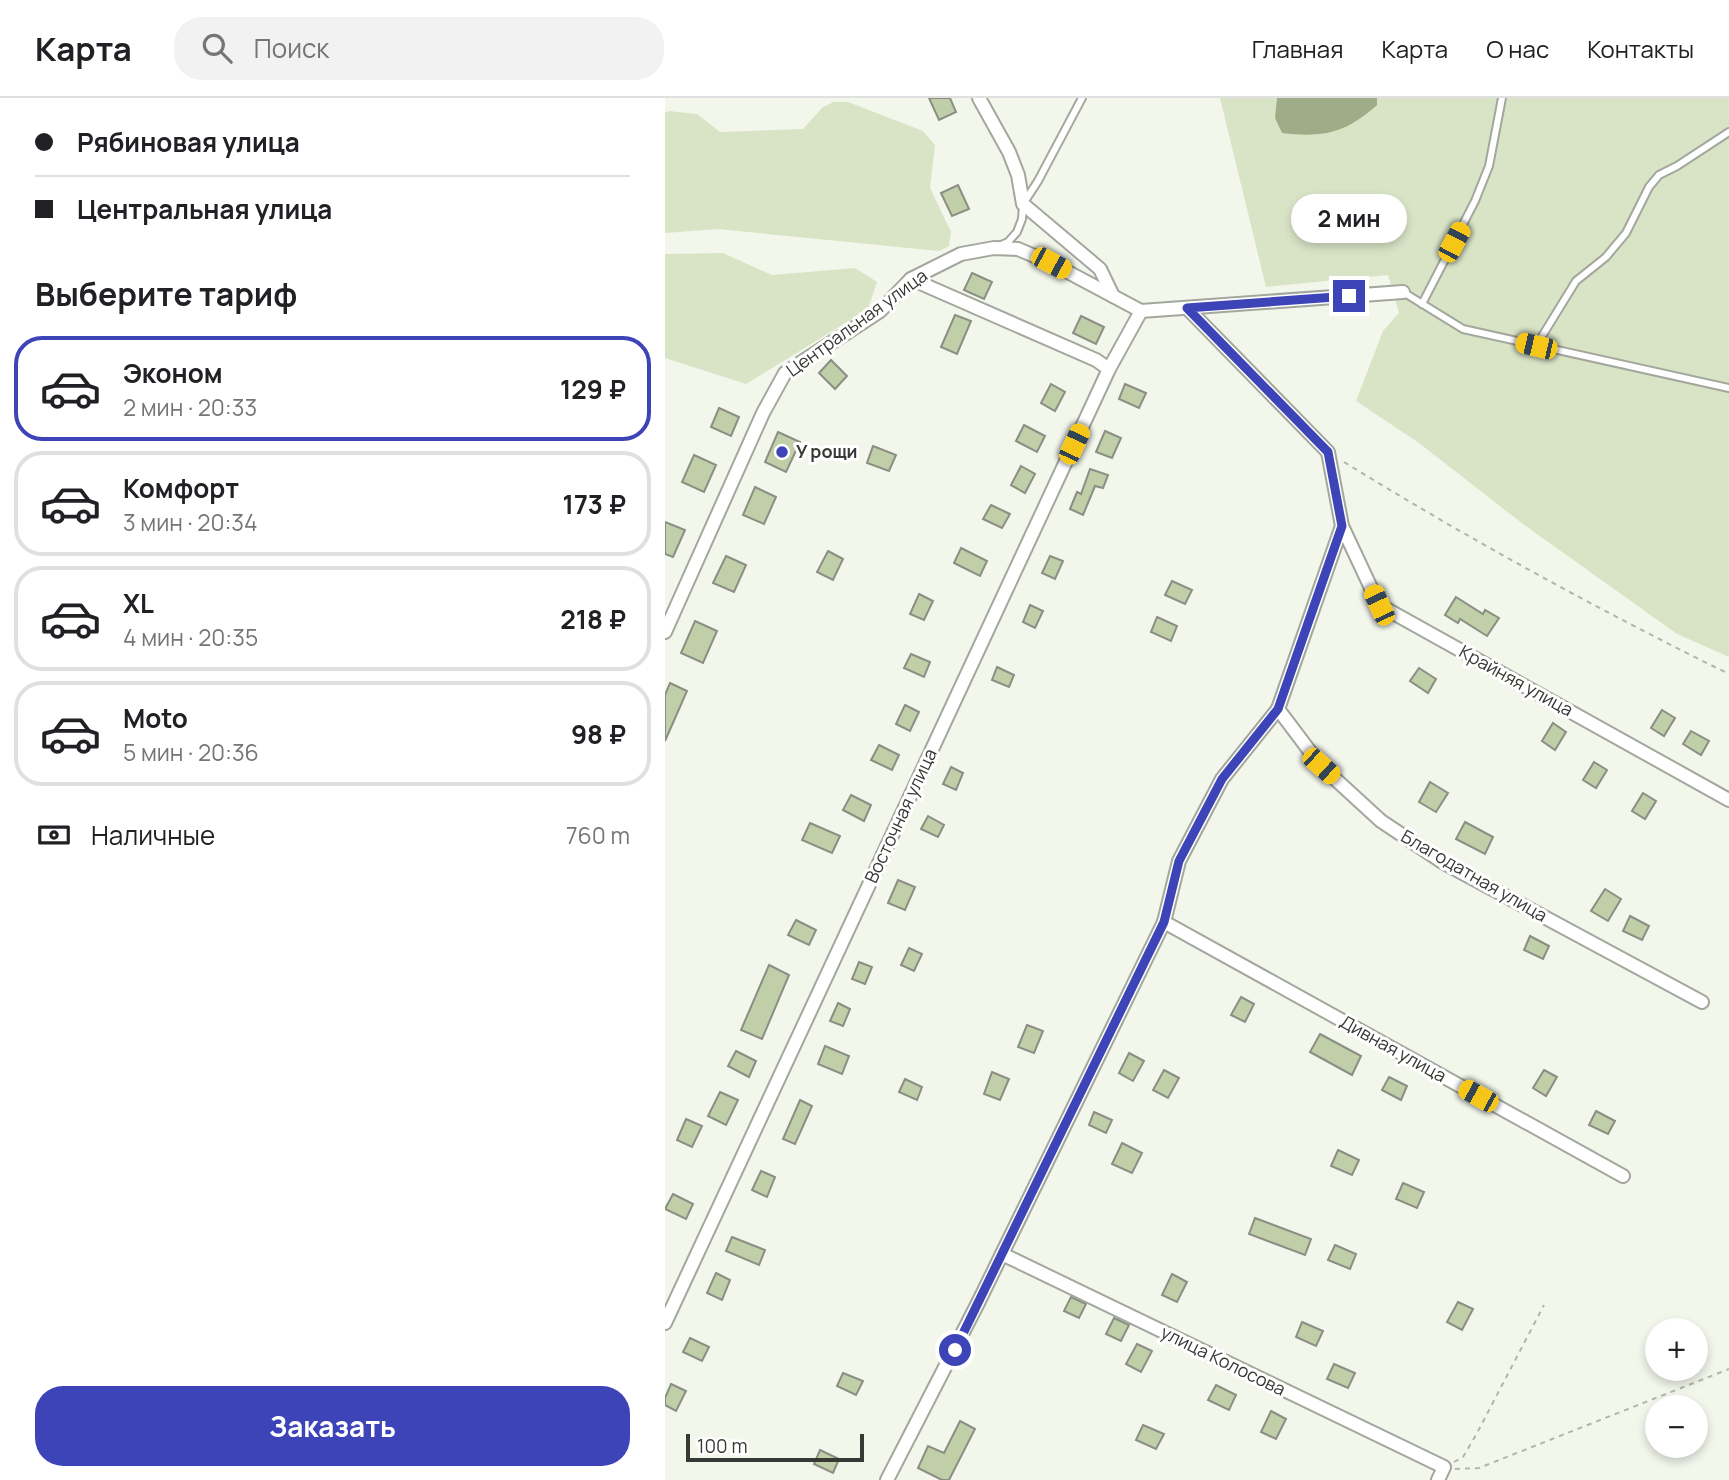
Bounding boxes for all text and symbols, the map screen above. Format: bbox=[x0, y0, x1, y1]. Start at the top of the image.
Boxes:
search box bbox=[174, 17, 664, 80]
text: Карта bbox=[35, 26, 132, 71]
icon: search bbox=[198, 29, 236, 67]
text: Поиск bbox=[254, 30, 329, 66]
text: Главная bbox=[1252, 32, 1343, 65]
text: Карта bbox=[1381, 32, 1448, 65]
text: О нас bbox=[1486, 32, 1549, 65]
text: Контакты bbox=[1587, 32, 1694, 65]
text: Рябиновая улица bbox=[77, 124, 300, 160]
text: Центральная улица bbox=[77, 191, 332, 227]
callout: 2 мин bbox=[1291, 194, 1407, 244]
text: 2 мин bbox=[1317, 202, 1381, 234]
car bbox=[1435, 219, 1474, 265]
car bbox=[1028, 244, 1075, 282]
street label: Центральная улица bbox=[781, 263, 932, 381]
text: Выберите тариф bbox=[35, 272, 297, 316]
route end bbox=[1333, 280, 1365, 312]
car bbox=[1514, 331, 1559, 361]
text: Эконом bbox=[123, 355, 223, 391]
icon: car bbox=[39, 357, 102, 420]
text: 129 ₽ bbox=[560, 371, 626, 407]
text: 2 мин · 20:33 bbox=[123, 391, 257, 423]
car bbox=[1056, 421, 1093, 467]
place label: У рощи bbox=[796, 439, 858, 463]
marker: У рощи bbox=[774, 444, 790, 460]
text: Комфорт bbox=[123, 470, 239, 506]
icon: car bbox=[39, 472, 102, 535]
text: 173 ₽ bbox=[563, 486, 626, 522]
text: 3 мин · 20:34 bbox=[123, 506, 258, 538]
car bbox=[1361, 582, 1398, 628]
text: XL bbox=[123, 585, 154, 621]
icon: car bbox=[39, 587, 102, 650]
text: 218 ₽ bbox=[560, 601, 626, 637]
text: 4 мин · 20:35 bbox=[123, 621, 258, 653]
street label: Крайняя улица bbox=[1455, 639, 1578, 721]
text: Moto bbox=[123, 700, 188, 736]
icon: car bbox=[39, 702, 102, 765]
text: 98 ₽ bbox=[571, 716, 626, 752]
text: 5 мин · 20:36 bbox=[123, 736, 259, 768]
street label: Восточная улица bbox=[858, 744, 942, 887]
car bbox=[1299, 744, 1344, 788]
icon: cash bbox=[35, 816, 73, 854]
text: Наличные bbox=[91, 817, 215, 853]
text: 760 m bbox=[566, 819, 630, 851]
street label: Благодатная улица bbox=[1397, 823, 1552, 927]
street label: Дивная улица bbox=[1336, 1009, 1451, 1087]
car bbox=[1455, 1077, 1502, 1115]
map controls bbox=[1645, 1318, 1708, 1458]
button: + bbox=[1645, 1318, 1708, 1381]
street label: улица Колосова bbox=[1157, 1319, 1290, 1401]
route start bbox=[939, 1334, 971, 1366]
button: Заказать bbox=[35, 1386, 630, 1466]
button: − bbox=[1645, 1395, 1708, 1458]
scale bar bbox=[686, 1431, 865, 1463]
text: 100 m bbox=[697, 1433, 748, 1459]

